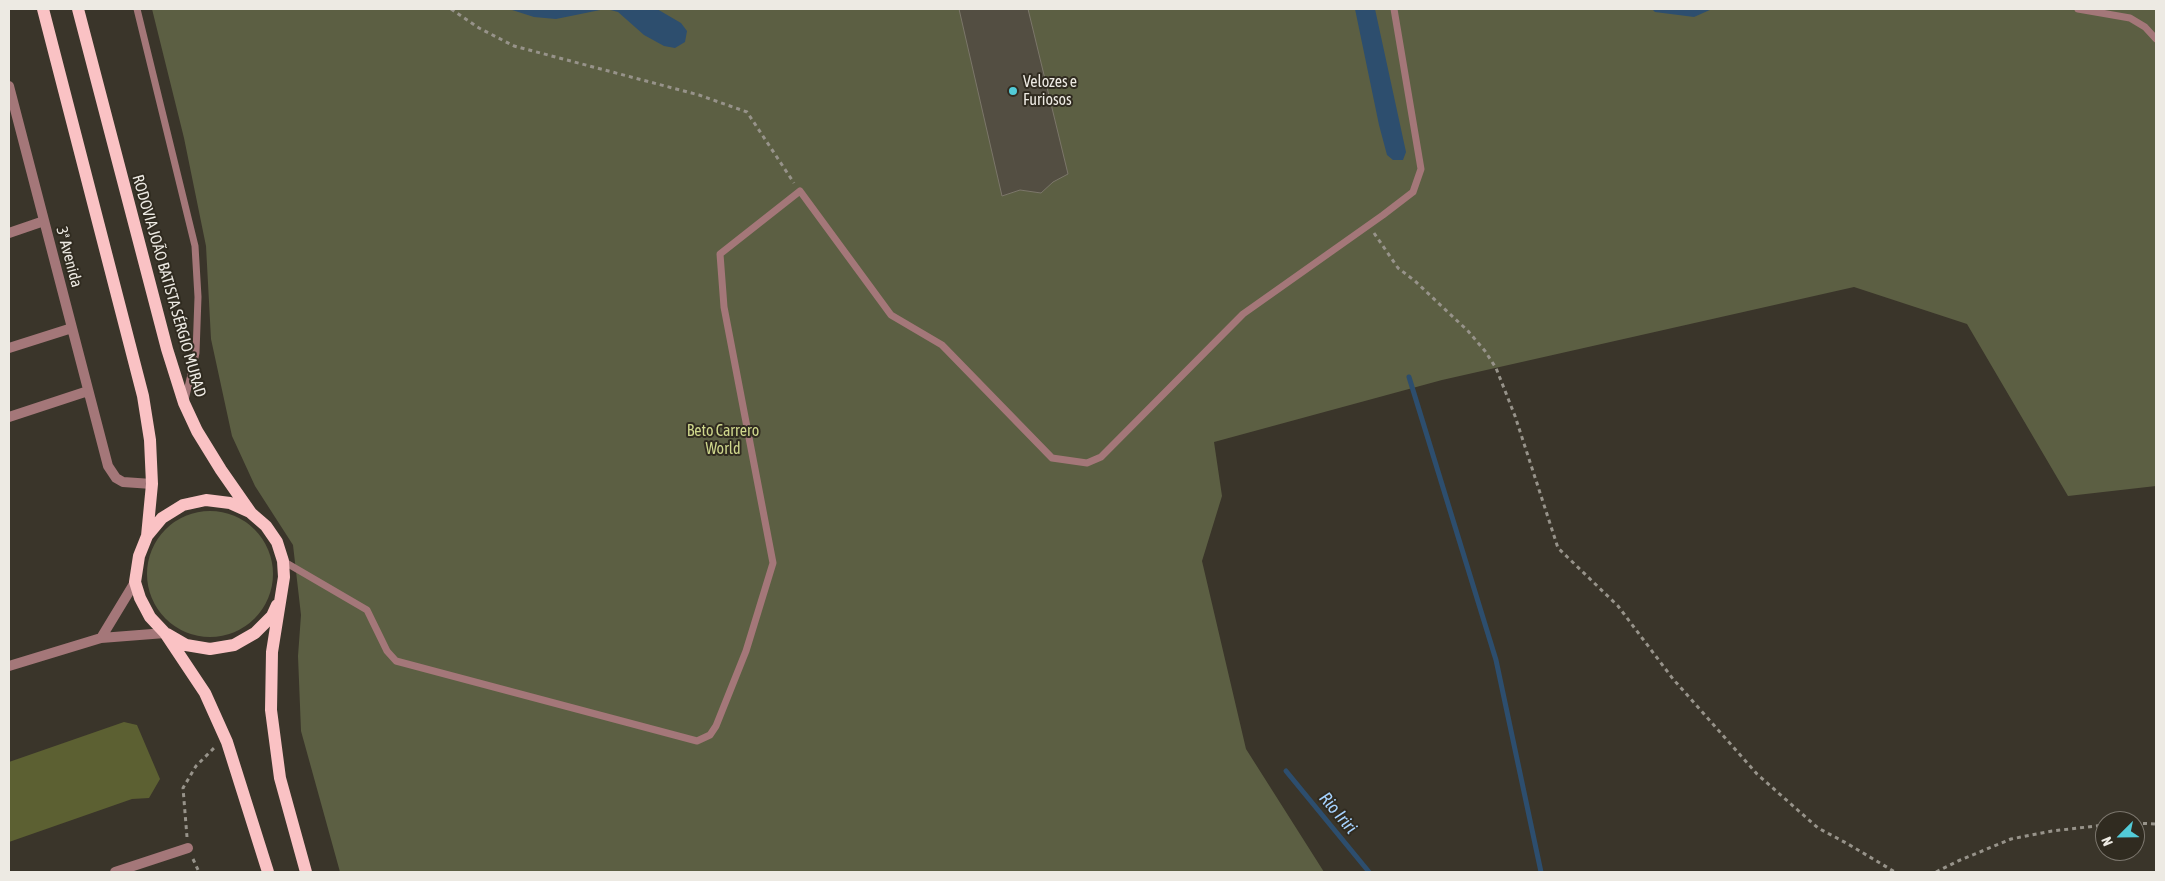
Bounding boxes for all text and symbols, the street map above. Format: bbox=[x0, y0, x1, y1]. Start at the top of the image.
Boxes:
place label: Velozes e Furiosos bbox=[1023, 72, 1077, 110]
marker: Velozes e Furiosos bbox=[1007, 85, 1019, 97]
street label: RODOVIA JOÃO BATISTA SÉRGIO MURAD bbox=[128, 173, 210, 399]
street label: 3ª Avenida bbox=[52, 225, 86, 289]
park label: Beto Carrero World bbox=[687, 421, 759, 459]
water label: Rio Iriri bbox=[1314, 788, 1362, 838]
north arrow bbox=[2095, 811, 2145, 861]
text: N bbox=[2098, 835, 2116, 848]

